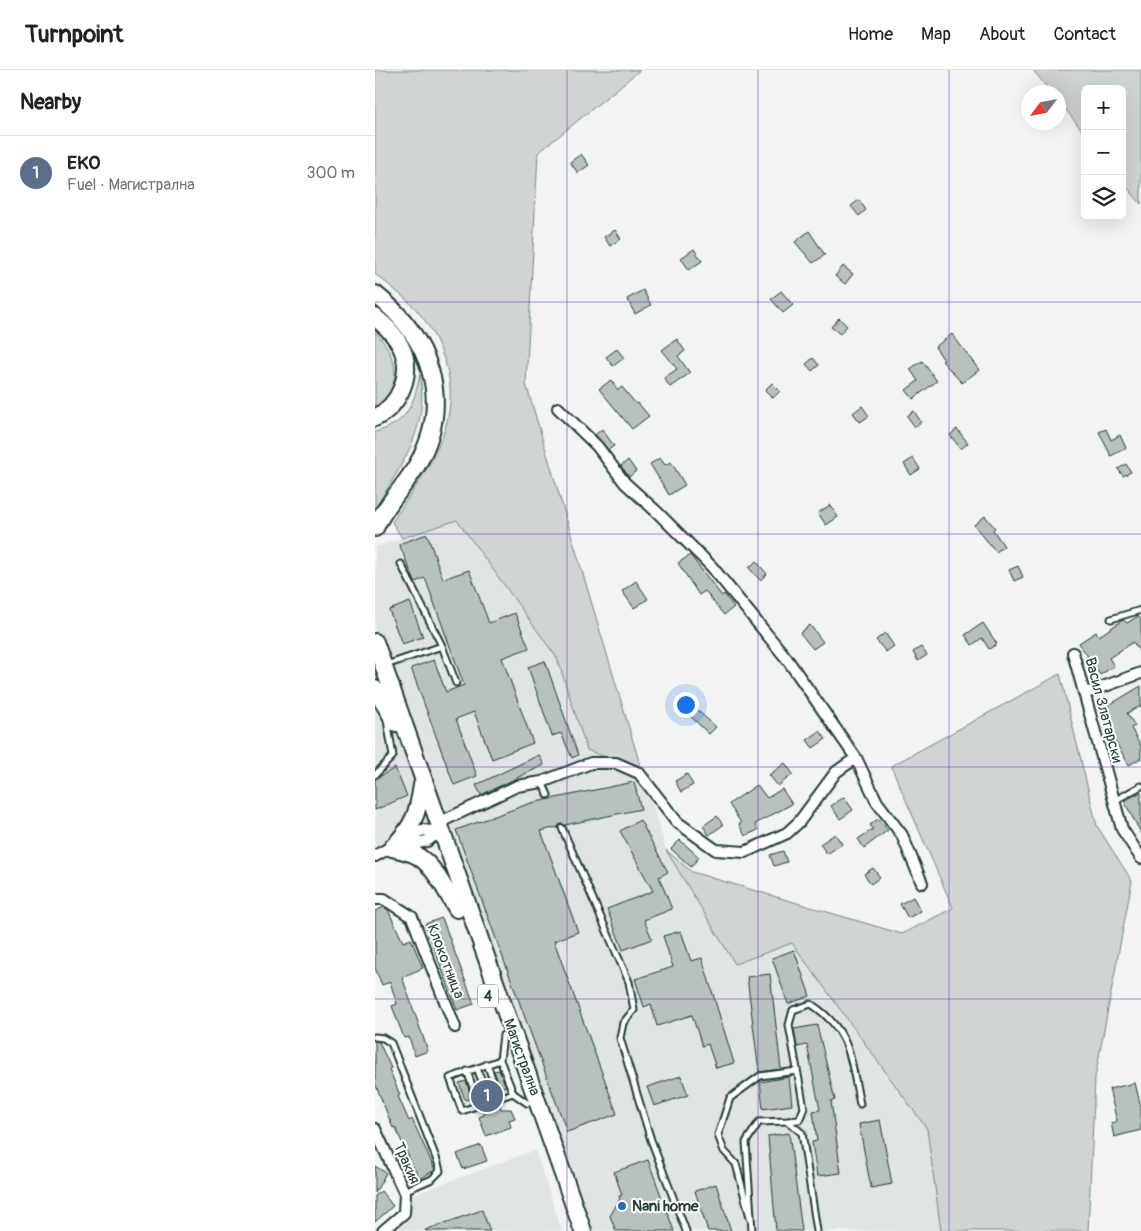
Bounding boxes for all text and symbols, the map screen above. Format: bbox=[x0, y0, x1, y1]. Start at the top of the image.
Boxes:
text: Turnpoint bbox=[25, 20, 123, 49]
text: Home bbox=[848, 23, 893, 46]
text: Map bbox=[921, 23, 951, 46]
text: About bbox=[979, 23, 1025, 46]
text: Contact bbox=[1053, 23, 1116, 46]
north arrow bbox=[1021, 85, 1066, 130]
map controls bbox=[1081, 85, 1126, 220]
button: + bbox=[1081, 85, 1126, 130]
text: Nearby bbox=[20, 89, 81, 116]
button: − bbox=[1081, 130, 1126, 175]
text: EKO bbox=[67, 151, 100, 175]
text: 1 bbox=[33, 163, 39, 183]
text: 300 m bbox=[307, 163, 355, 183]
text: Fuel · Магистрална bbox=[67, 175, 195, 195]
button: layers bbox=[1081, 175, 1126, 220]
street label: Васил Златарски bbox=[1080, 655, 1127, 765]
your location bbox=[673, 692, 699, 718]
street label: Клокотница bbox=[423, 921, 468, 1001]
road number: 4 bbox=[478, 984, 498, 1008]
street label: Магистрална bbox=[499, 1016, 544, 1098]
pin: 1 bbox=[471, 1077, 503, 1115]
street label: Тракия bbox=[389, 1139, 424, 1187]
place label: Nani home bbox=[632, 1197, 699, 1216]
marker: Nani home bbox=[616, 1200, 628, 1212]

